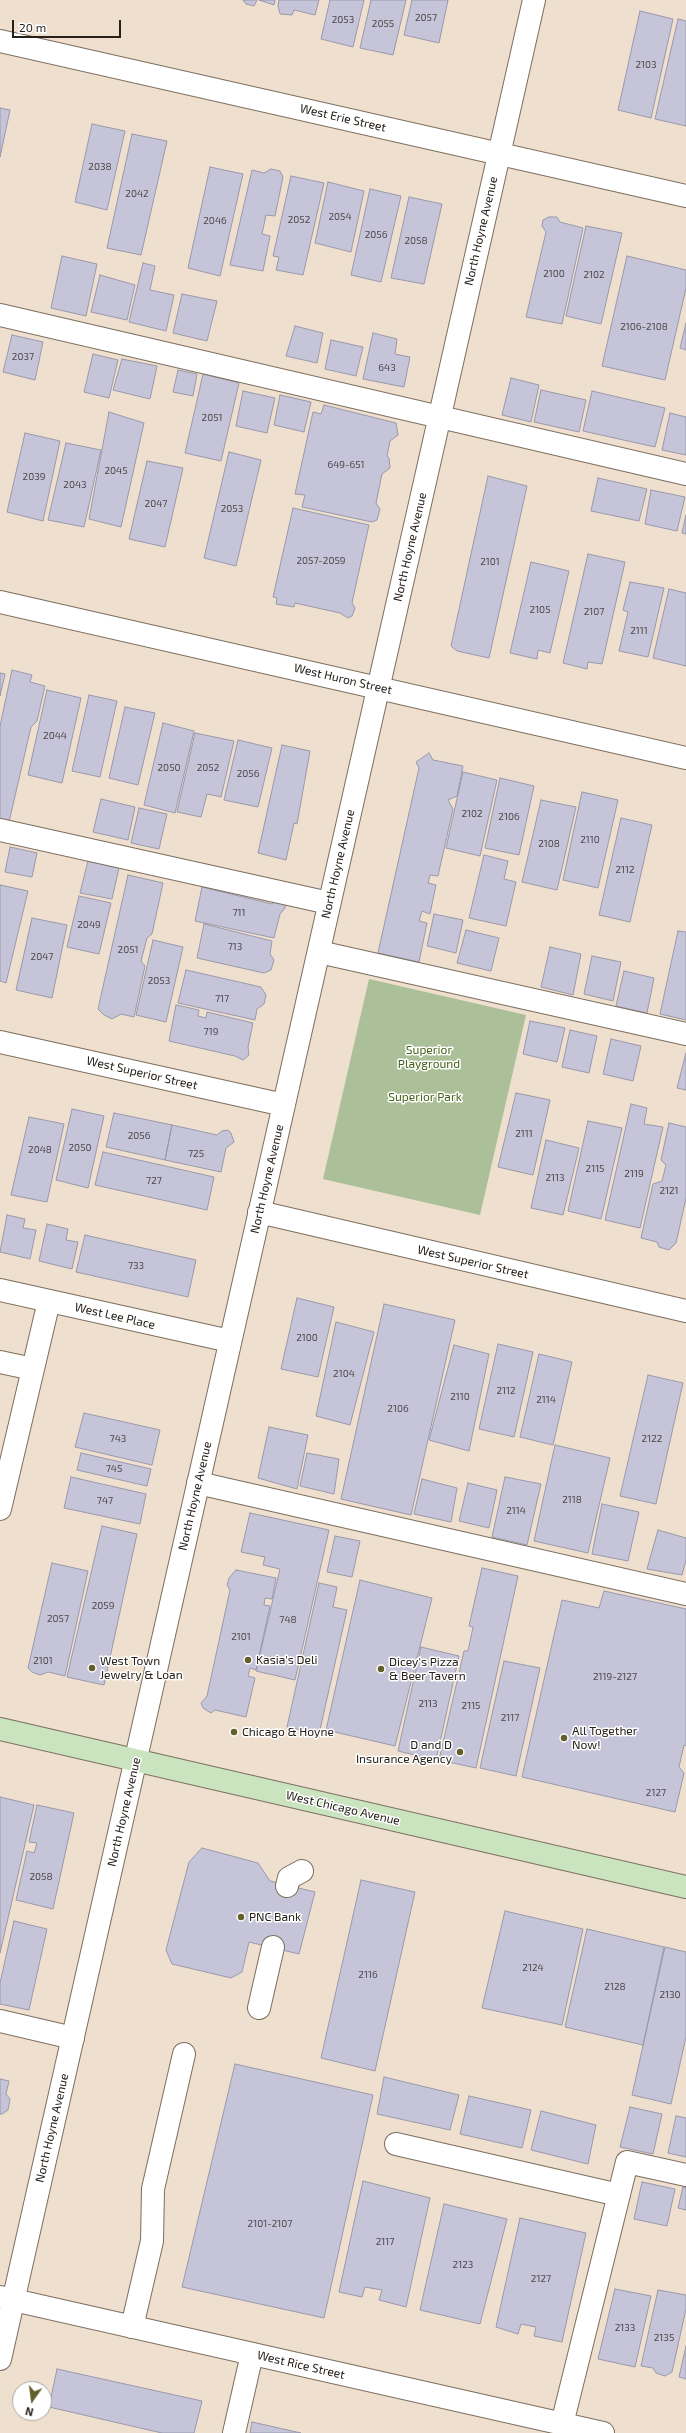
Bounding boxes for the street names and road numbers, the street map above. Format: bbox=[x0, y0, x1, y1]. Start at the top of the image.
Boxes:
street label: West Erie Street bbox=[299, 101, 387, 135]
street label: North Hoyne Avenue bbox=[461, 175, 501, 287]
street label: North Hoyne Avenue bbox=[390, 491, 430, 603]
street label: West Huron Street bbox=[293, 661, 393, 697]
street label: North Hoyne Avenue bbox=[318, 808, 358, 920]
street label: West Superior Street bbox=[85, 1053, 199, 1093]
street label: North Hoyne Avenue bbox=[247, 1123, 287, 1235]
street label: West Superior Street bbox=[416, 1242, 530, 1282]
street label: West Lee Place bbox=[73, 1300, 157, 1332]
street label: North Hoyne Avenue bbox=[175, 1440, 215, 1552]
street label: North Hoyne Avenue bbox=[104, 1756, 144, 1868]
street label: West Chicago Avenue bbox=[285, 1788, 401, 1828]
street label: North Hoyne Avenue bbox=[32, 2072, 72, 2184]
street label: West Rice Street bbox=[256, 2348, 346, 2382]

